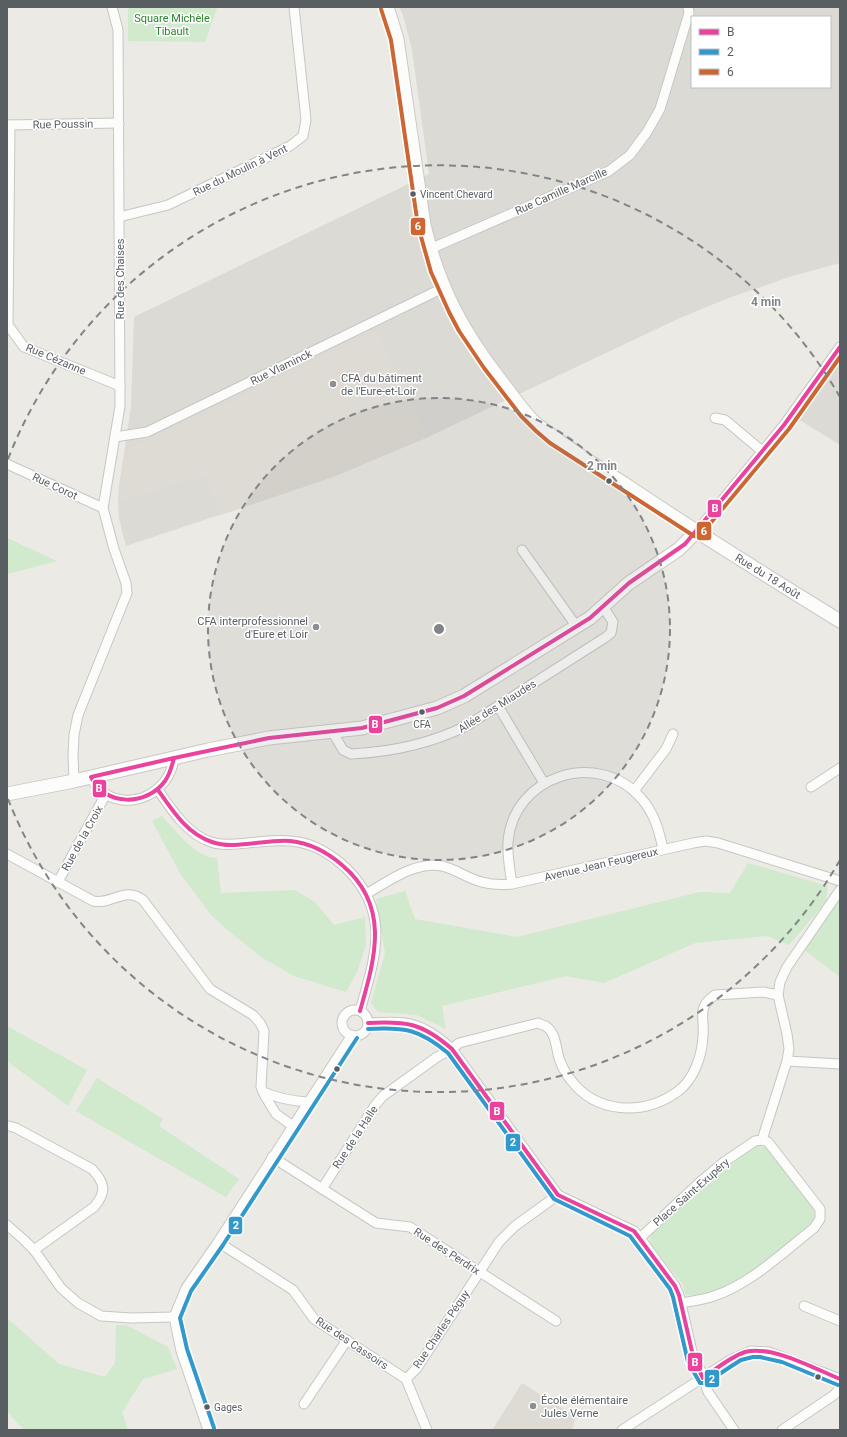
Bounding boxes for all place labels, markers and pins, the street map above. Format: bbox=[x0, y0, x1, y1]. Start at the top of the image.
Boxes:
marker: Vincent Chevard bbox=[408, 189, 418, 199]
place label: Vincent Chevard bbox=[420, 189, 493, 200]
place label: CFA du bâtiment de l'Eure-et-Loir bbox=[341, 372, 422, 398]
marker: CFA du bâtiment de l'Eure-et-Loir bbox=[328, 379, 338, 389]
unlabelled marker bbox=[604, 476, 614, 486]
place label: CFA interprofessionnel d'Eure et Loir bbox=[197, 615, 308, 641]
marker: CFA interprofessionnel d'Eure et Loir bbox=[311, 622, 321, 632]
centre of rings bbox=[432, 622, 446, 636]
marker: CFA bbox=[417, 707, 427, 717]
place label: CFA bbox=[413, 719, 431, 730]
unlabelled marker bbox=[332, 1064, 342, 1074]
unlabelled marker bbox=[813, 1372, 823, 1382]
place label: École élémentaire Jules Verne bbox=[541, 1394, 628, 1420]
marker: École élémentaire Jules Verne bbox=[528, 1401, 538, 1411]
marker: Gages bbox=[202, 1402, 212, 1412]
place label: Gages bbox=[214, 1402, 242, 1413]

